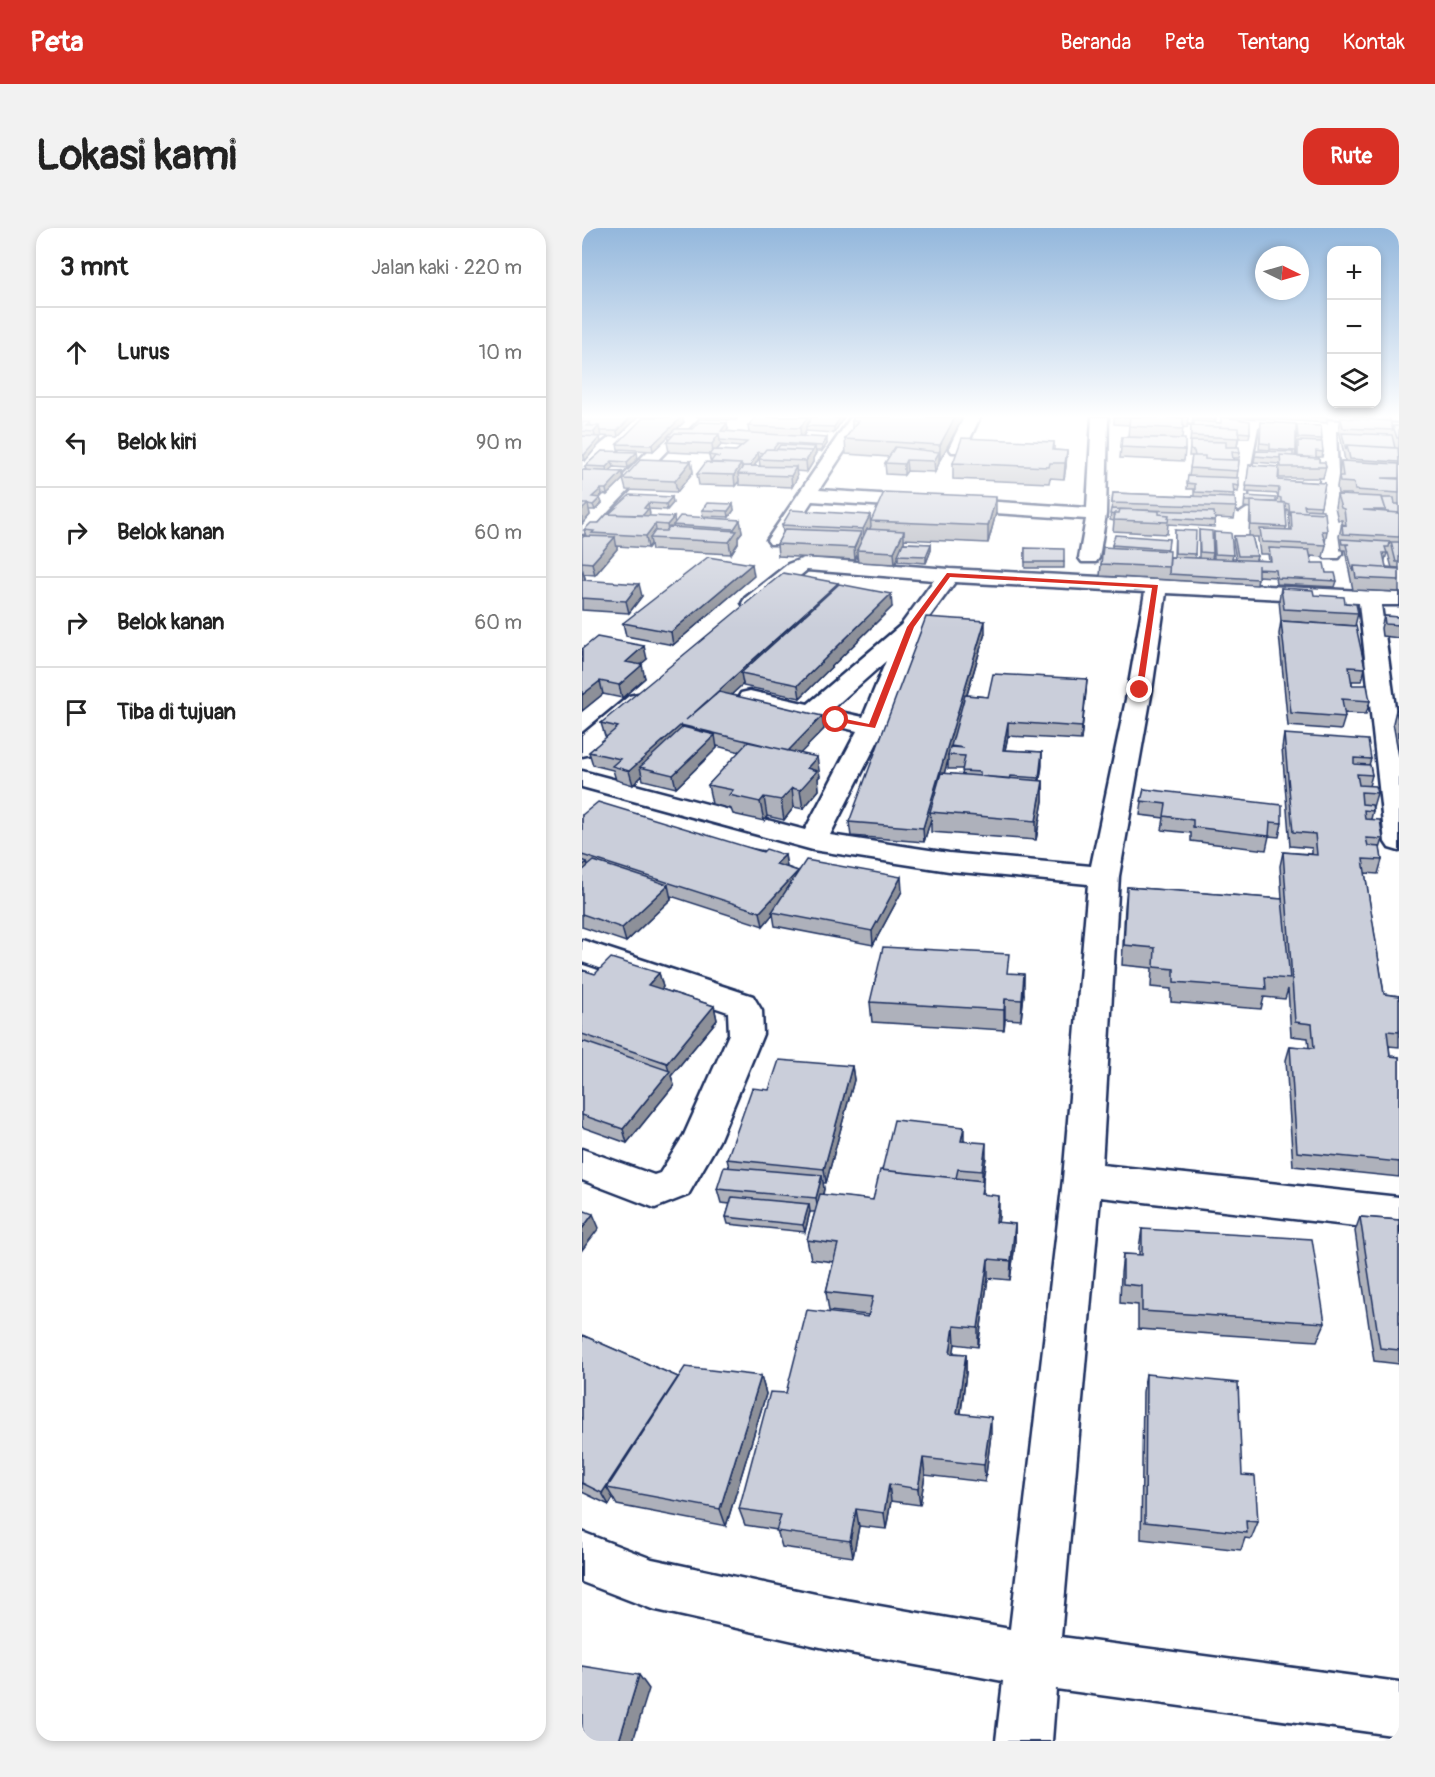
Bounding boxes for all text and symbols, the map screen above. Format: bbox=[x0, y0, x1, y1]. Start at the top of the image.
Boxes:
text: Peta bbox=[30, 25, 84, 60]
text: Beranda bbox=[1061, 29, 1131, 56]
text: Peta bbox=[1164, 29, 1205, 56]
text: Tentang bbox=[1238, 29, 1310, 56]
text: Kontak bbox=[1343, 29, 1405, 56]
button: Rute bbox=[1303, 128, 1399, 185]
text: Lokasi kami bbox=[36, 130, 236, 182]
north arrow bbox=[1255, 246, 1309, 300]
map controls bbox=[1327, 246, 1381, 408]
button: + bbox=[1327, 246, 1381, 300]
text: 3 mnt bbox=[60, 251, 128, 283]
text: Jalan kaki · 220 m bbox=[371, 255, 522, 280]
button: − bbox=[1327, 300, 1381, 354]
icon: ahead bbox=[60, 336, 93, 369]
text: Lurus bbox=[117, 338, 169, 366]
text: 10 m bbox=[478, 340, 522, 365]
button: layers bbox=[1327, 354, 1381, 408]
icon: left bbox=[60, 426, 93, 459]
text: Belok kiri bbox=[117, 428, 196, 456]
text: 90 m bbox=[476, 430, 522, 455]
icon: right bbox=[60, 516, 93, 549]
text: Belok kanan bbox=[117, 518, 225, 546]
text: 60 m bbox=[475, 520, 522, 545]
icon: right bbox=[60, 606, 93, 639]
text: Belok kanan bbox=[117, 608, 225, 636]
text: 60 m bbox=[475, 610, 522, 635]
route end bbox=[1126, 676, 1152, 702]
icon: arrive bbox=[60, 696, 93, 729]
text: Tiba di tujuan bbox=[117, 698, 236, 726]
route start bbox=[822, 706, 848, 732]

